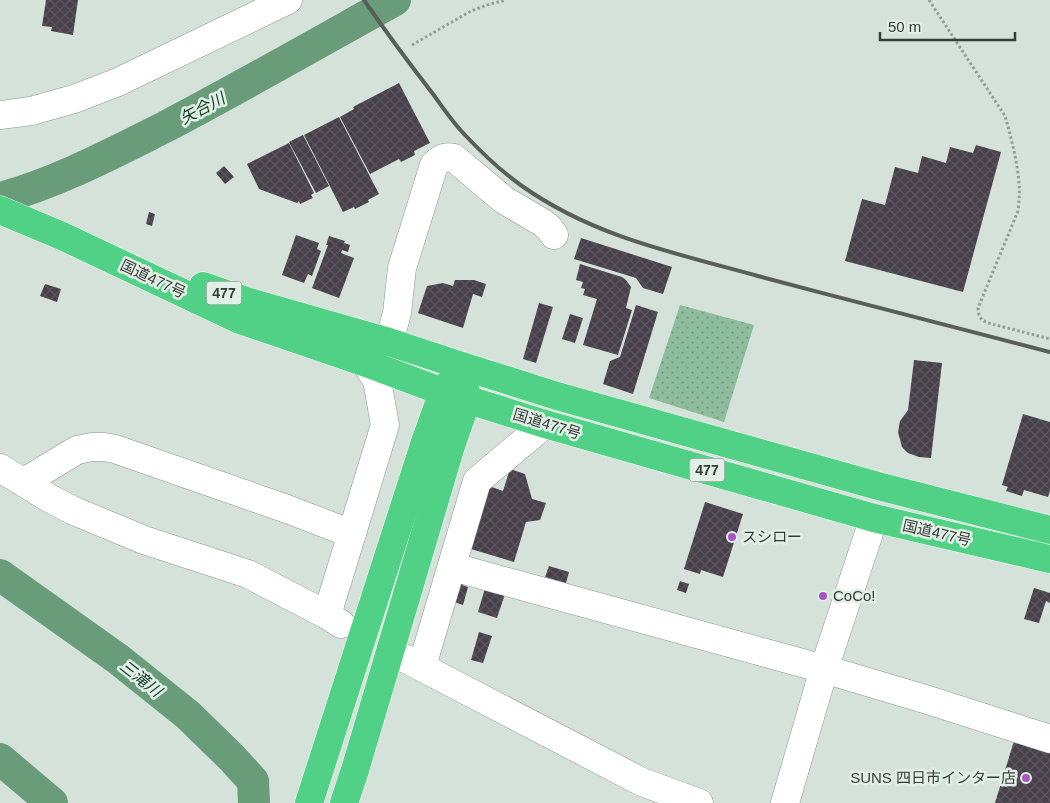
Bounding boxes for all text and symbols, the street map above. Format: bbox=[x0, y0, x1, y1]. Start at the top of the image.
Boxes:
scale bar bbox=[880, 10, 1015, 42]
text: 50 m bbox=[888, 18, 921, 35]
water label: 矢合川 bbox=[177, 89, 229, 127]
street label: 国道477号 bbox=[118, 256, 189, 301]
road number: 477 bbox=[206, 282, 242, 304]
street label: 国道477号 bbox=[511, 405, 583, 442]
road number: 477 bbox=[690, 458, 724, 482]
street label: 国道477号 bbox=[901, 516, 973, 549]
place label: スシロー bbox=[742, 528, 802, 545]
marker: スシロー bbox=[726, 531, 738, 543]
place label: CoCo! bbox=[833, 587, 876, 604]
marker: CoCo! bbox=[817, 590, 829, 602]
water label: 三滝川 bbox=[117, 657, 166, 701]
place label: SUNS 四日市インター店 bbox=[850, 769, 1016, 786]
marker: SUNS 四日市インター店 bbox=[1020, 772, 1032, 784]

